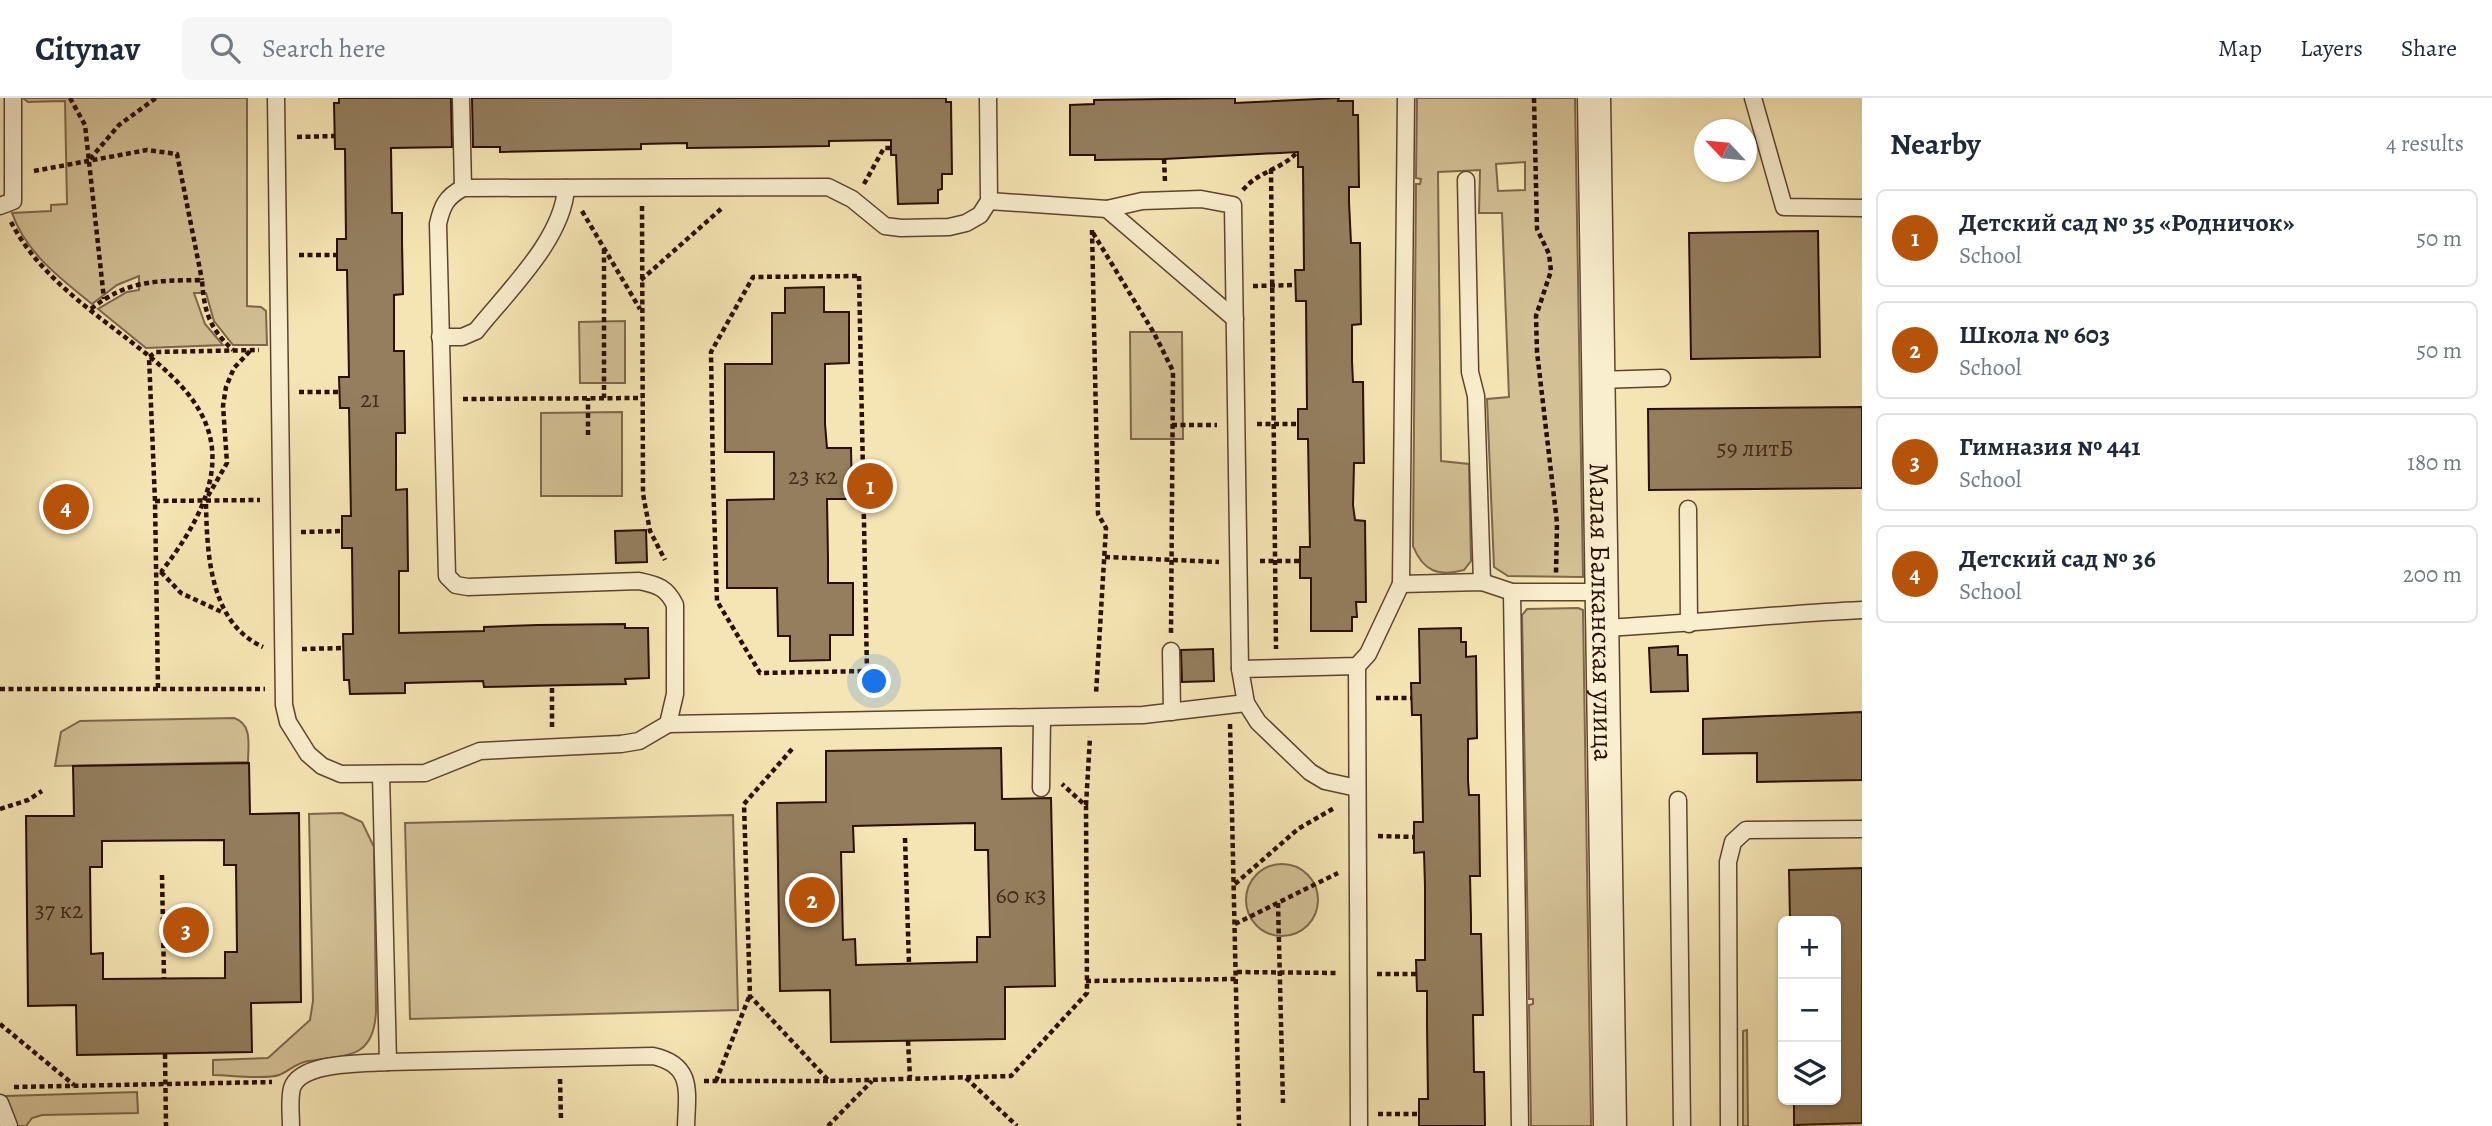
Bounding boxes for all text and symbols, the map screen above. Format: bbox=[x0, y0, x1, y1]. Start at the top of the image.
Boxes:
search box bbox=[182, 17, 672, 80]
text: Citynav bbox=[35, 26, 140, 71]
icon: search bbox=[206, 29, 244, 67]
text: Search here bbox=[262, 31, 386, 66]
text: Map bbox=[2218, 32, 2262, 64]
text: Layers bbox=[2300, 32, 2363, 64]
text: Share bbox=[2401, 32, 2457, 64]
north arrow bbox=[1694, 119, 1757, 182]
text: Nearby bbox=[1890, 124, 1981, 164]
text: 4 results bbox=[2386, 128, 2464, 159]
text: Детский сад № 35 «Родничок» bbox=[1959, 205, 2294, 240]
text: 1 bbox=[1911, 223, 1919, 254]
text: 50 m bbox=[2416, 223, 2462, 254]
text: School bbox=[1959, 240, 2021, 271]
text: Школа № 603 bbox=[1959, 317, 2110, 352]
text: 2 bbox=[1909, 335, 1921, 366]
text: 50 m bbox=[2416, 335, 2462, 366]
text: School bbox=[1959, 352, 2021, 383]
house number: 21 bbox=[360, 383, 380, 415]
text: Гимназия № 441 bbox=[1959, 429, 2141, 464]
house number: 59 литБ bbox=[1717, 432, 1793, 464]
text: 3 bbox=[1910, 447, 1920, 478]
text: 180 m bbox=[2407, 447, 2462, 478]
house number: 23 к2 bbox=[788, 460, 838, 492]
pin: 1 bbox=[847, 460, 893, 512]
street label: Малая Балканская улица bbox=[1580, 462, 1622, 762]
text: School bbox=[1959, 464, 2021, 495]
pin: 4 bbox=[43, 481, 89, 533]
text: Детский сад № 36 bbox=[1959, 541, 2156, 576]
text: 4 bbox=[1910, 559, 1920, 590]
text: 200 m bbox=[2403, 559, 2462, 590]
text: School bbox=[1959, 576, 2021, 607]
your location bbox=[857, 664, 891, 698]
pin: 2 bbox=[789, 874, 835, 926]
house number: 60 к3 bbox=[995, 879, 1047, 911]
house number: 37 к2 bbox=[35, 894, 83, 926]
pin: 3 bbox=[163, 904, 209, 956]
map controls bbox=[1778, 916, 1841, 1105]
button: + bbox=[1778, 916, 1841, 979]
button: − bbox=[1778, 979, 1841, 1042]
button: layers bbox=[1778, 1042, 1841, 1105]

